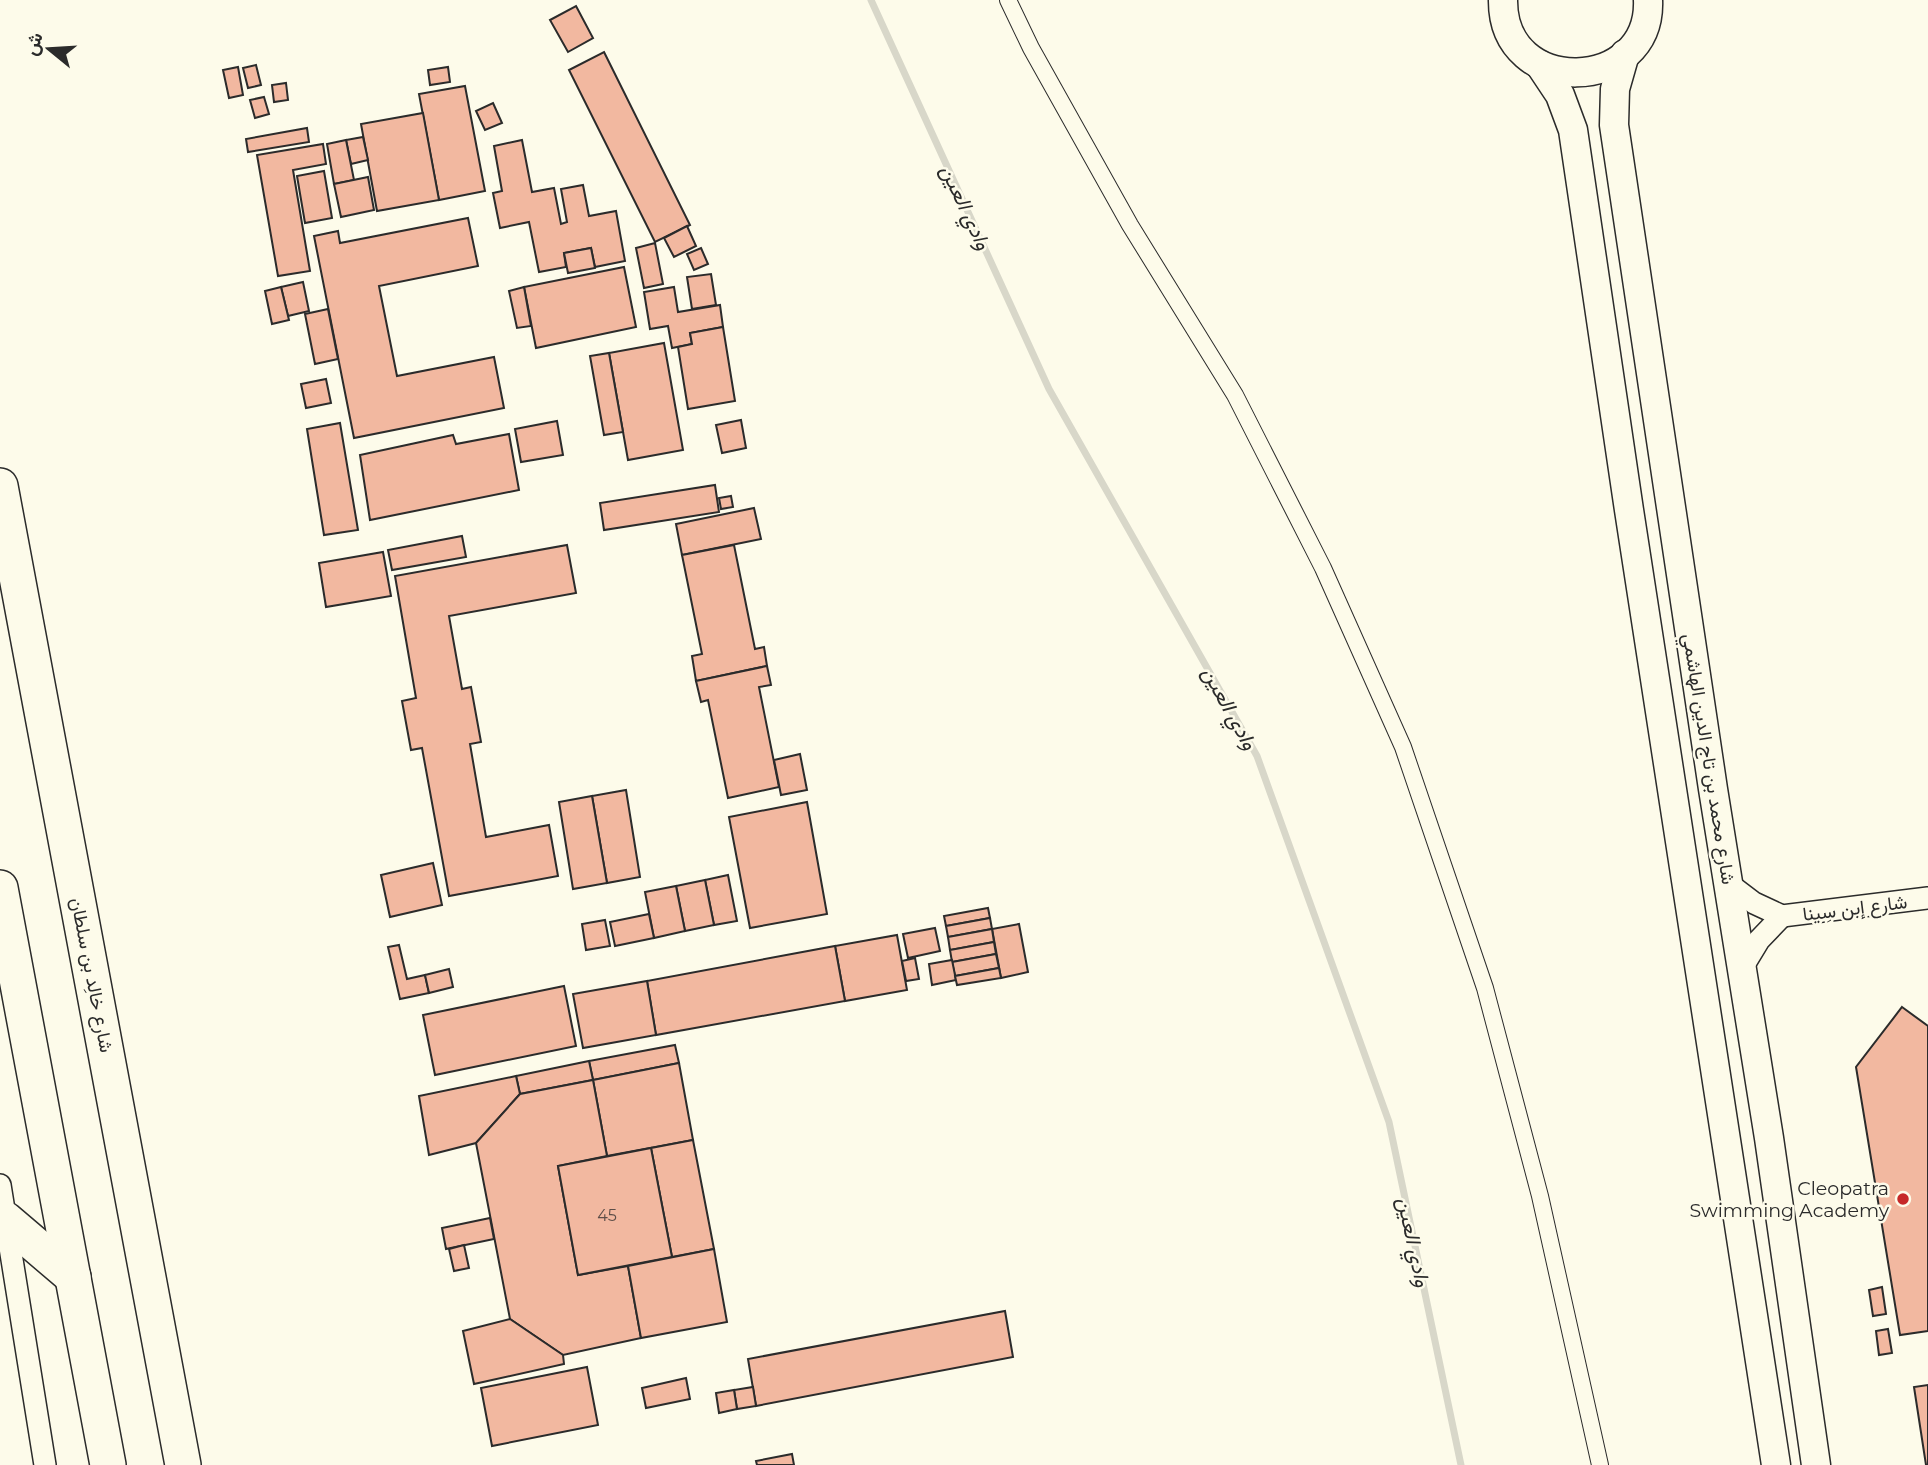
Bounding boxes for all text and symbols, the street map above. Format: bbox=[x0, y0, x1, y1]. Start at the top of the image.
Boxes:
north arrow bbox=[14, 14, 84, 84]
text: ش bbox=[19, 29, 48, 58]
water label: وادي العين bbox=[931, 160, 997, 256]
street label: شارع محمد بن تاج الدين الهاشمي bbox=[1674, 632, 1740, 887]
water label: وادي العين bbox=[1193, 662, 1263, 757]
street label: شارع إبن سِينا bbox=[1801, 890, 1909, 927]
street label: شارع خالِد بن سلطان bbox=[65, 896, 118, 1055]
place label: Cleopatra Swimming Academy bbox=[1690, 1177, 1890, 1222]
marker: Cleopatra Swimming Academy bbox=[1895, 1191, 1911, 1207]
water label: وادي العين bbox=[1387, 1195, 1436, 1291]
house number: 45 bbox=[597, 1206, 617, 1225]

